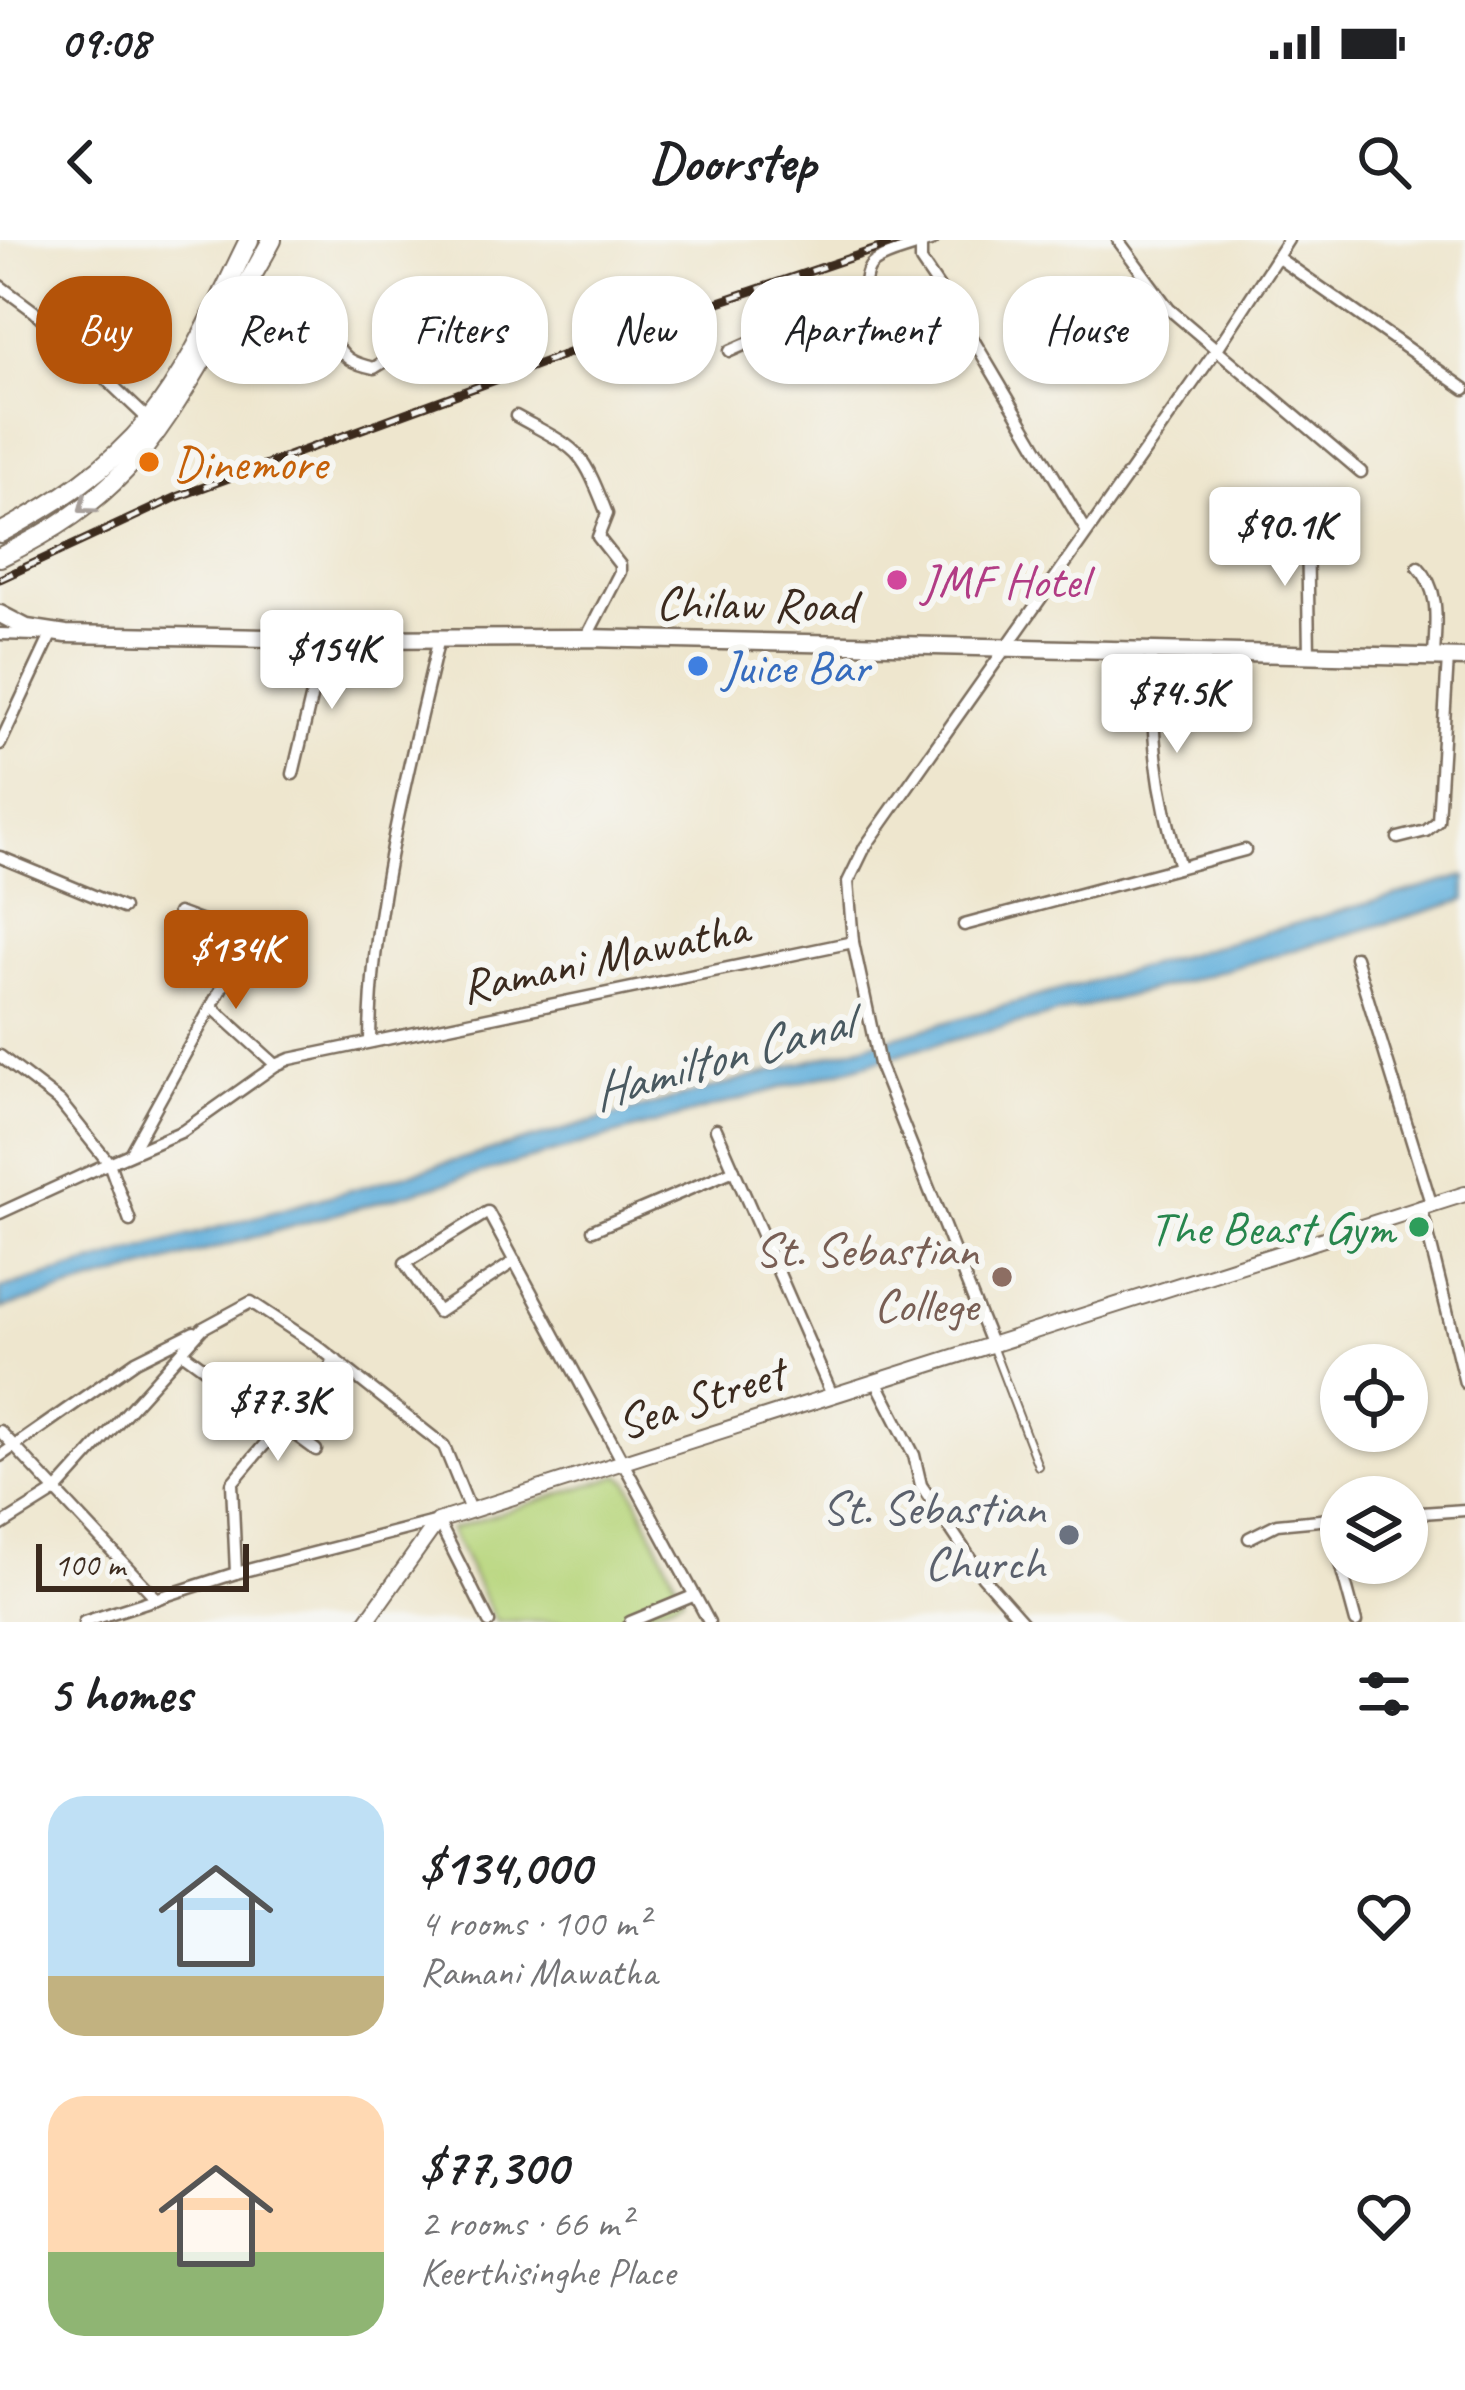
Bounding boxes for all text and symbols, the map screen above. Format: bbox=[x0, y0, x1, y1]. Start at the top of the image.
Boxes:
text: 09:08 bbox=[60, 14, 149, 71]
text: Doorstep bbox=[650, 128, 816, 196]
icon: back bbox=[48, 129, 114, 195]
icon: search bbox=[1351, 129, 1417, 195]
chip: Buy bbox=[36, 276, 172, 384]
chip: Rent bbox=[196, 276, 348, 384]
chip: Filters bbox=[372, 276, 548, 384]
chip: New bbox=[572, 276, 717, 384]
chip: Apartment bbox=[741, 276, 979, 384]
chip: House bbox=[1003, 276, 1169, 384]
place label: Dinemore bbox=[173, 433, 330, 493]
marker: Dinemore bbox=[136, 449, 162, 475]
pin: $90.1K bbox=[1187, 487, 1383, 589]
one-way arrow bbox=[78, 492, 100, 513]
text: $90.1K bbox=[1236, 501, 1334, 550]
place label: JMF Hotel bbox=[919, 551, 1096, 611]
marker: JMF Hotel bbox=[884, 567, 910, 593]
street label: Chilaw Road bbox=[656, 572, 864, 636]
pin: $154K bbox=[248, 610, 416, 712]
text: $154K bbox=[287, 624, 377, 673]
place label: Juice Bar bbox=[720, 637, 873, 697]
marker: Juice Bar bbox=[685, 653, 711, 679]
pin: $74.5K bbox=[1079, 654, 1275, 756]
text: $74.5K bbox=[1129, 668, 1225, 717]
street label: Ramani Mawatha bbox=[455, 896, 757, 1017]
pin: $134K bbox=[152, 910, 320, 1012]
text: $134K bbox=[191, 924, 281, 973]
water label: Hamilton Canal bbox=[584, 985, 874, 1124]
place label: The Beast Gym bbox=[1149, 1198, 1398, 1258]
marker: The Beast Gym bbox=[1406, 1214, 1432, 1240]
place label: St. Sebastian College bbox=[755, 1220, 981, 1335]
marker: St. Sebastian College bbox=[989, 1264, 1015, 1290]
street label: Sea Street bbox=[609, 1341, 797, 1453]
map controls bbox=[1320, 1344, 1428, 1584]
button: locate bbox=[1320, 1344, 1428, 1452]
pin: $77.3K bbox=[180, 1362, 376, 1464]
text: $77.3K bbox=[229, 1376, 327, 1425]
button: layers bbox=[1320, 1476, 1428, 1584]
place label: St. Sebastian Church bbox=[822, 1478, 1048, 1593]
marker: St. Sebastian Church bbox=[1056, 1522, 1082, 1548]
scale bar bbox=[36, 1538, 249, 1591]
text: 100 m bbox=[54, 1544, 125, 1586]
icon: filters bbox=[1351, 1661, 1417, 1727]
text: 5 homes bbox=[48, 1662, 191, 1726]
text: $134,000 bbox=[420, 1835, 591, 1899]
icon: home bbox=[144, 1844, 288, 1988]
icon: heart bbox=[1351, 1883, 1417, 1949]
text: 4 rooms · 100 m² bbox=[420, 1899, 648, 1948]
text: Ramani Mawatha bbox=[420, 1948, 657, 1997]
text: $77,300 bbox=[420, 2135, 567, 2199]
icon: home bbox=[144, 2144, 288, 2288]
icon: heart bbox=[1351, 2183, 1417, 2249]
text: 2 rooms · 66 m² bbox=[420, 2199, 631, 2248]
text: Keerthisinghe Place bbox=[420, 2248, 675, 2297]

